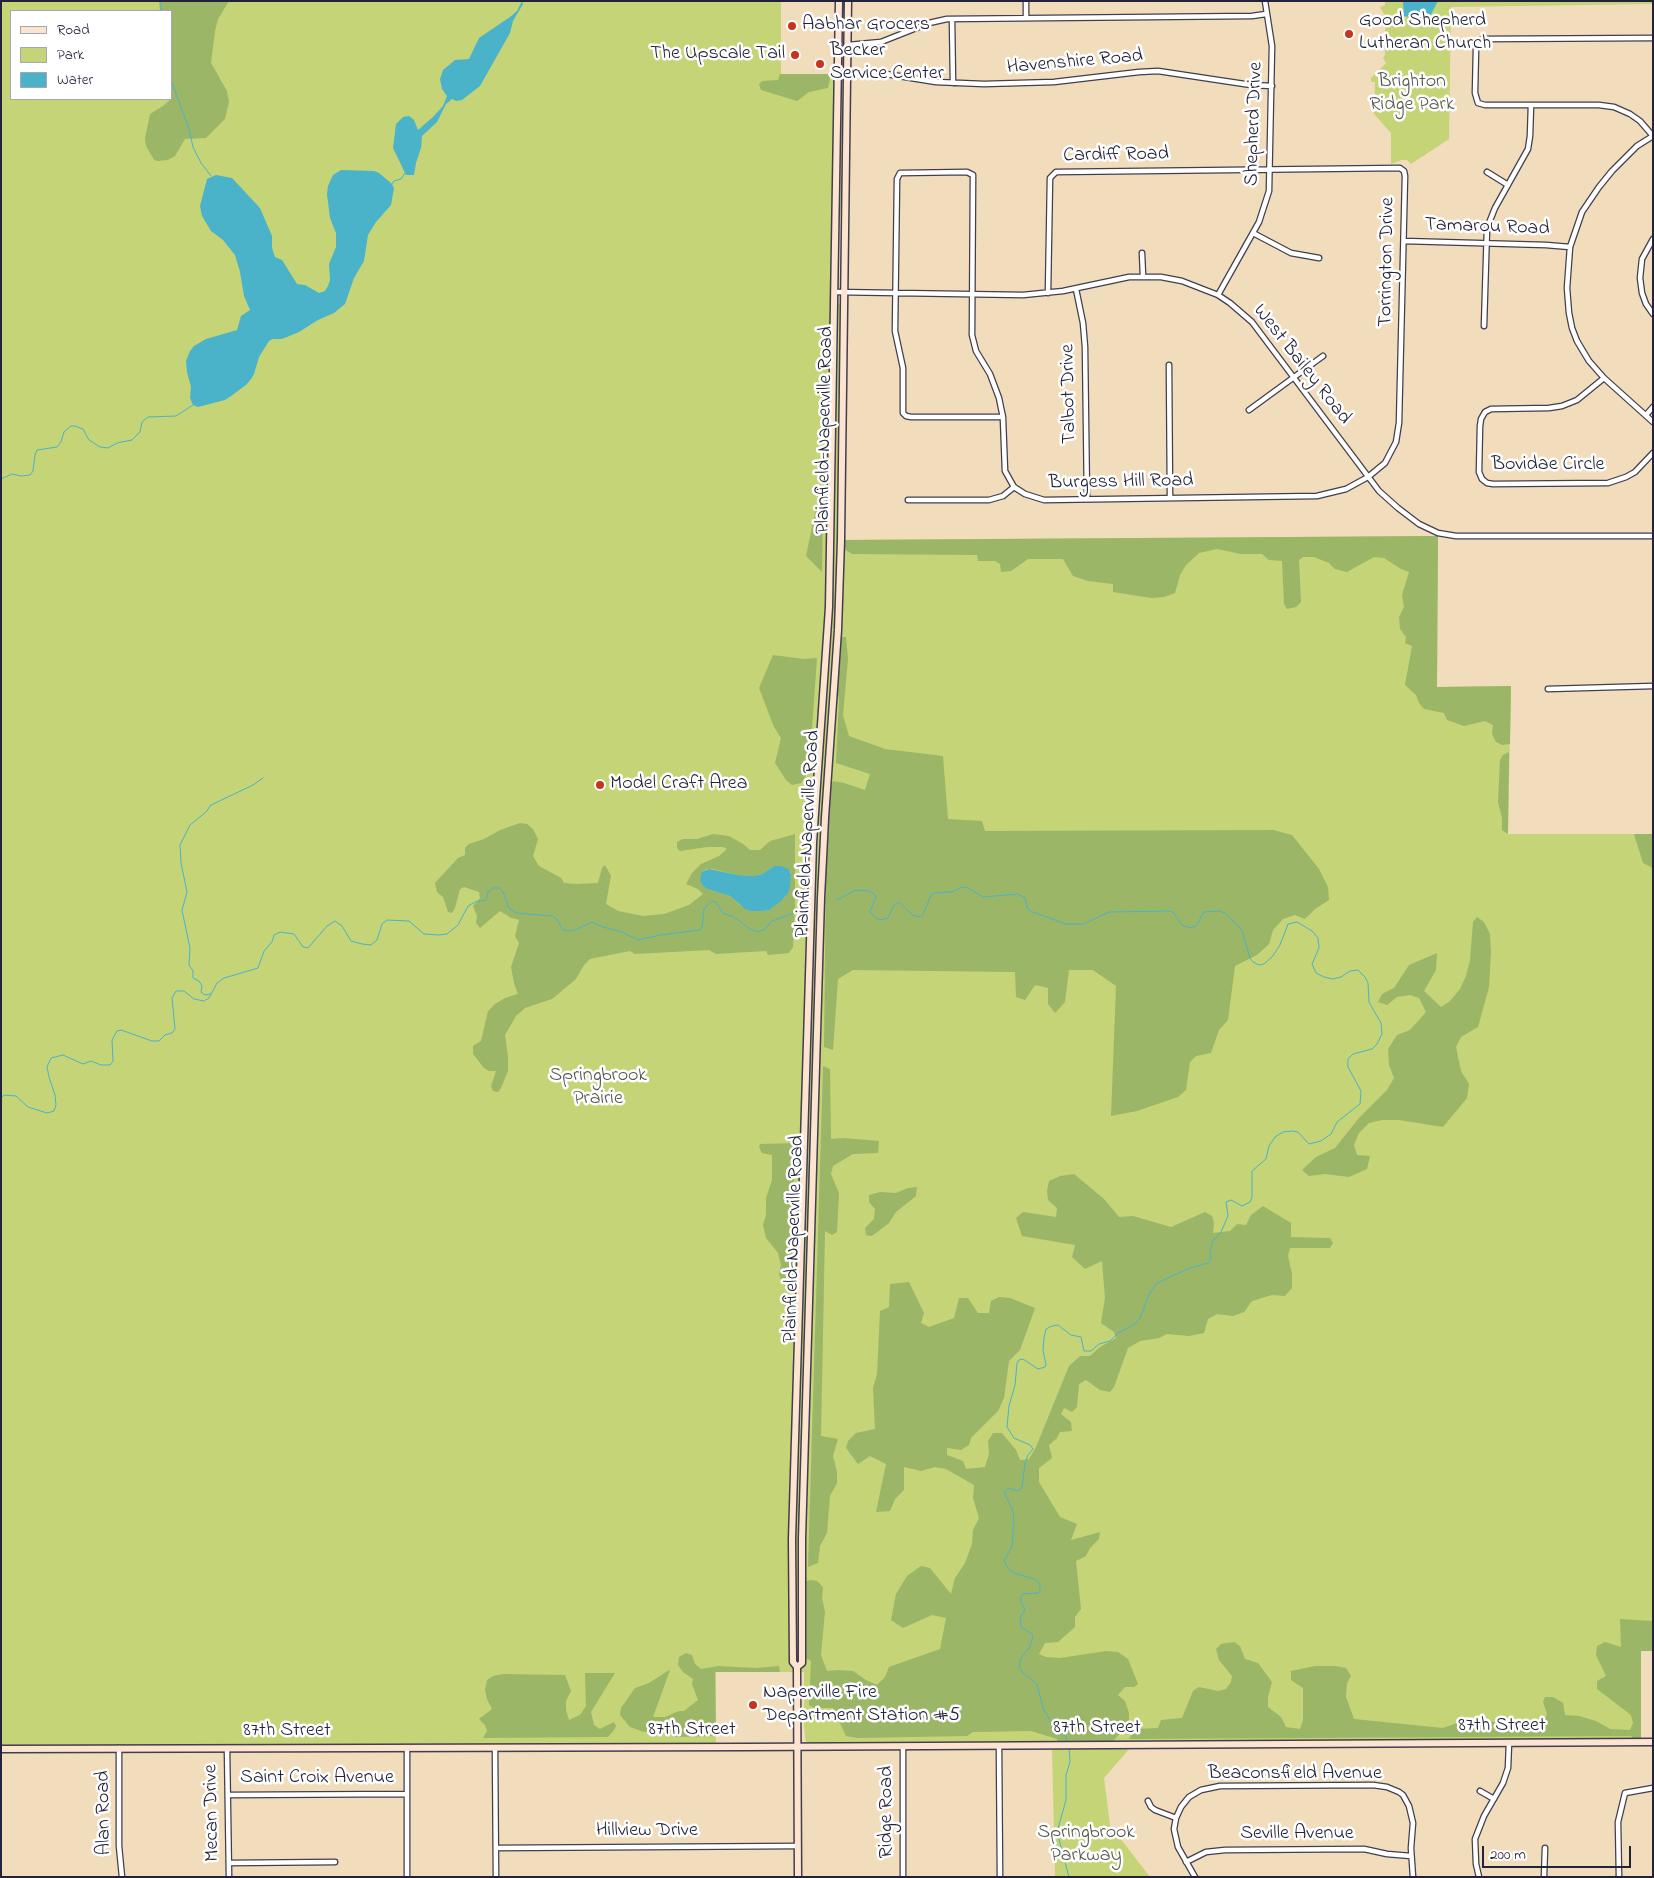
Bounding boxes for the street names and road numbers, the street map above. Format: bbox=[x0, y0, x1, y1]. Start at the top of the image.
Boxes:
street label: Havenshire Road bbox=[1006, 45, 1144, 81]
street label: Shepherd Drive bbox=[1241, 61, 1269, 187]
street label: Cardiff Road bbox=[1063, 143, 1169, 169]
street label: Torrington Drive bbox=[1375, 197, 1401, 327]
street label: Tamarou Road bbox=[1424, 214, 1550, 242]
street label: West Bailey Road bbox=[1247, 300, 1355, 430]
street label: Plainfield-Naperville Road bbox=[812, 326, 840, 534]
street label: Talbot Drive bbox=[1057, 344, 1083, 444]
street label: Bovidae Circle bbox=[1491, 454, 1605, 478]
street label: Burgess Hill Road bbox=[1048, 470, 1194, 496]
street label: Plainfield-Naperville Road bbox=[792, 730, 826, 938]
street label: Plainfield-Naperville Road bbox=[779, 1135, 811, 1343]
street label: 87th Street bbox=[1458, 1715, 1546, 1739]
street label: 87th Street bbox=[1053, 1717, 1141, 1741]
street label: 87th Street bbox=[648, 1719, 736, 1743]
street label: 87th Street bbox=[243, 1720, 331, 1744]
street label: Beaconsfield Avenue bbox=[1208, 1763, 1382, 1787]
street label: Mecan Drive bbox=[200, 1764, 226, 1862]
street label: Ridge Road bbox=[876, 1766, 900, 1858]
street label: Saint Croix Avenue bbox=[240, 1767, 394, 1791]
street label: Alan Road bbox=[92, 1770, 118, 1856]
street label: Hillview Drive bbox=[596, 1820, 698, 1844]
street label: Seville Avenue bbox=[1240, 1823, 1354, 1847]

